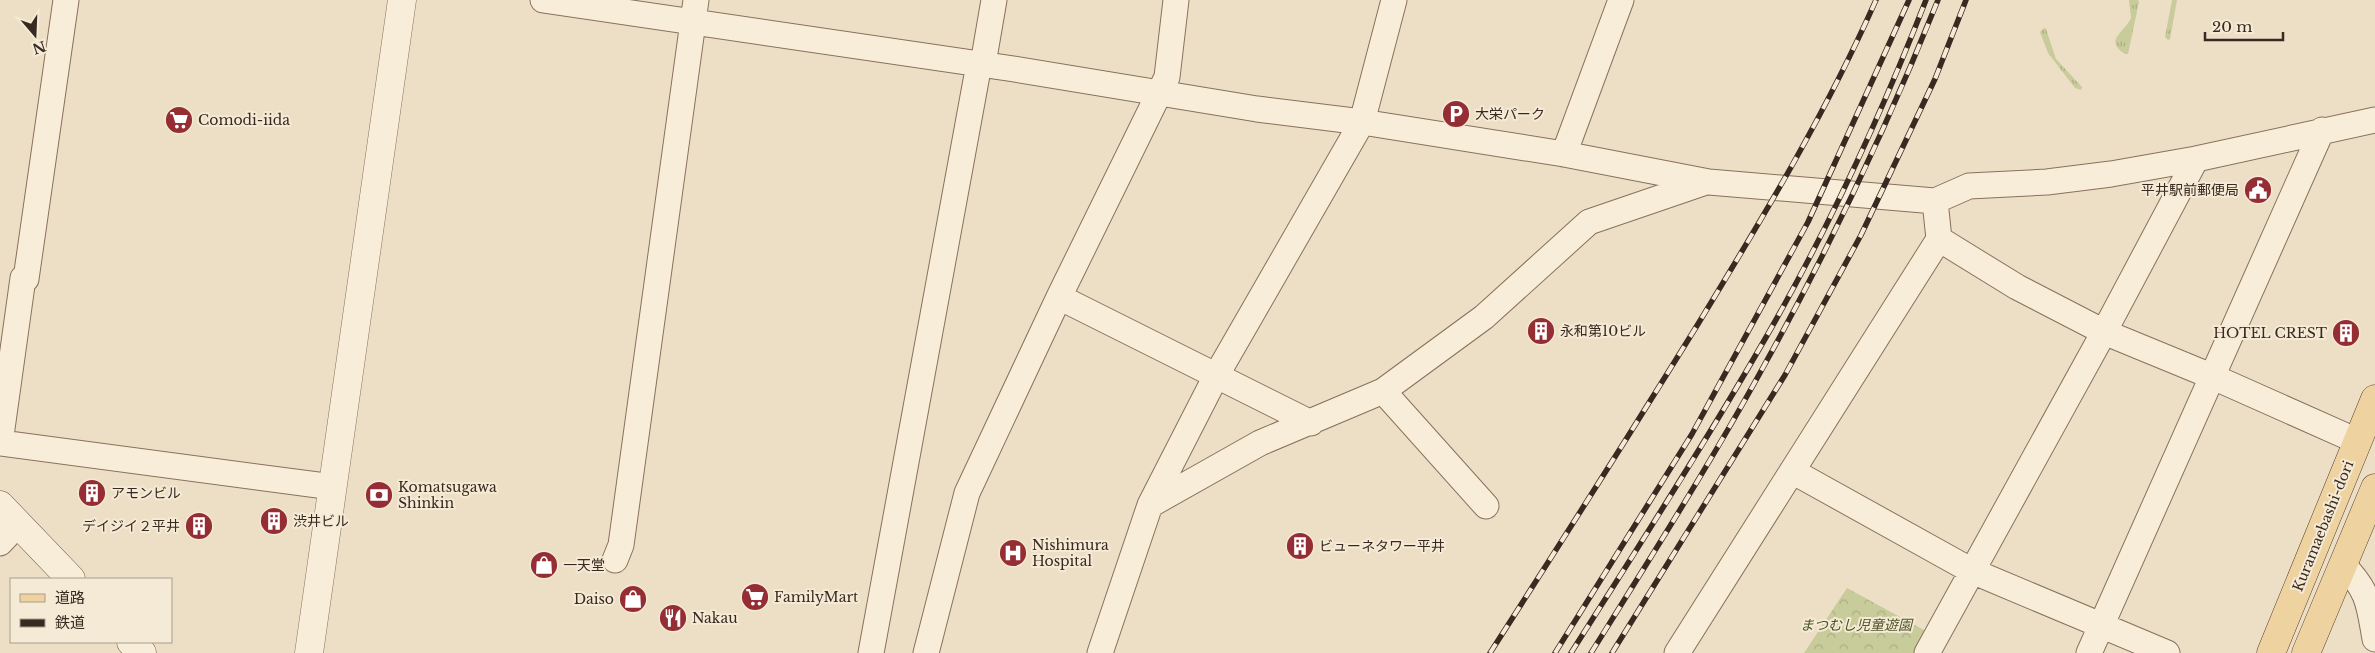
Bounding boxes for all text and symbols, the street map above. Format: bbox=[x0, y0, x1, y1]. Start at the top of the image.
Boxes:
north arrow bbox=[10, 10, 60, 60]
scale bar bbox=[2205, 10, 2282, 42]
text: 20 m bbox=[2212, 17, 2252, 36]
text: N bbox=[30, 37, 48, 58]
parking icon: 大栄パーク bbox=[1441, 99, 1471, 129]
supermarket icon: Comodi-iida bbox=[164, 105, 194, 135]
place label: 大栄パーク bbox=[1475, 105, 1545, 123]
place label: Comodi-iida bbox=[198, 111, 290, 129]
public building icon: 平井駅前郵便局 bbox=[2243, 175, 2273, 205]
place label: 平井駅前郵便局 bbox=[2141, 181, 2239, 199]
building icon: 永和第10ビル bbox=[1526, 316, 1556, 346]
building icon: HOTEL CREST bbox=[2331, 318, 2361, 348]
place label: 永和第10ビル bbox=[1560, 322, 1646, 340]
place label: HOTEL CREST bbox=[2213, 324, 2327, 342]
street label: Kuramaebashi-dori bbox=[2289, 458, 2358, 594]
building icon: アモンビル bbox=[77, 478, 107, 508]
place label: Komatsugawa Shinkin bbox=[398, 478, 497, 512]
bank icon: Komatsugawa Shinkin bbox=[364, 480, 394, 510]
place label: アモンビル bbox=[111, 484, 181, 502]
building icon: 渋井ビル bbox=[259, 506, 289, 536]
building icon: デイジイ２平井 bbox=[184, 511, 214, 541]
place label: 渋井ビル bbox=[293, 512, 349, 530]
place label: デイジイ２平井 bbox=[82, 517, 180, 535]
building icon: ビューネタワー平井 bbox=[1285, 531, 1315, 561]
place label: Nishimura Hospital bbox=[1032, 536, 1109, 570]
place label: ビューネタワー平井 bbox=[1319, 537, 1445, 555]
hospital icon: Nishimura Hospital bbox=[998, 538, 1028, 568]
shop icon: 一天堂 bbox=[529, 550, 559, 580]
place label: 一天堂 bbox=[563, 556, 605, 574]
legend bbox=[10, 578, 172, 643]
supermarket icon: FamilyMart bbox=[740, 582, 770, 612]
shop icon: Daiso bbox=[618, 584, 648, 614]
text: 道路 bbox=[55, 588, 85, 607]
place label: FamilyMart bbox=[774, 588, 859, 606]
place label: Daiso bbox=[574, 590, 614, 608]
restaurant icon: Nakau bbox=[658, 603, 688, 633]
place label: Nakau bbox=[692, 609, 738, 627]
text: 鉄道 bbox=[55, 613, 85, 632]
park label: まつむし児童遊園 bbox=[1800, 616, 1914, 634]

